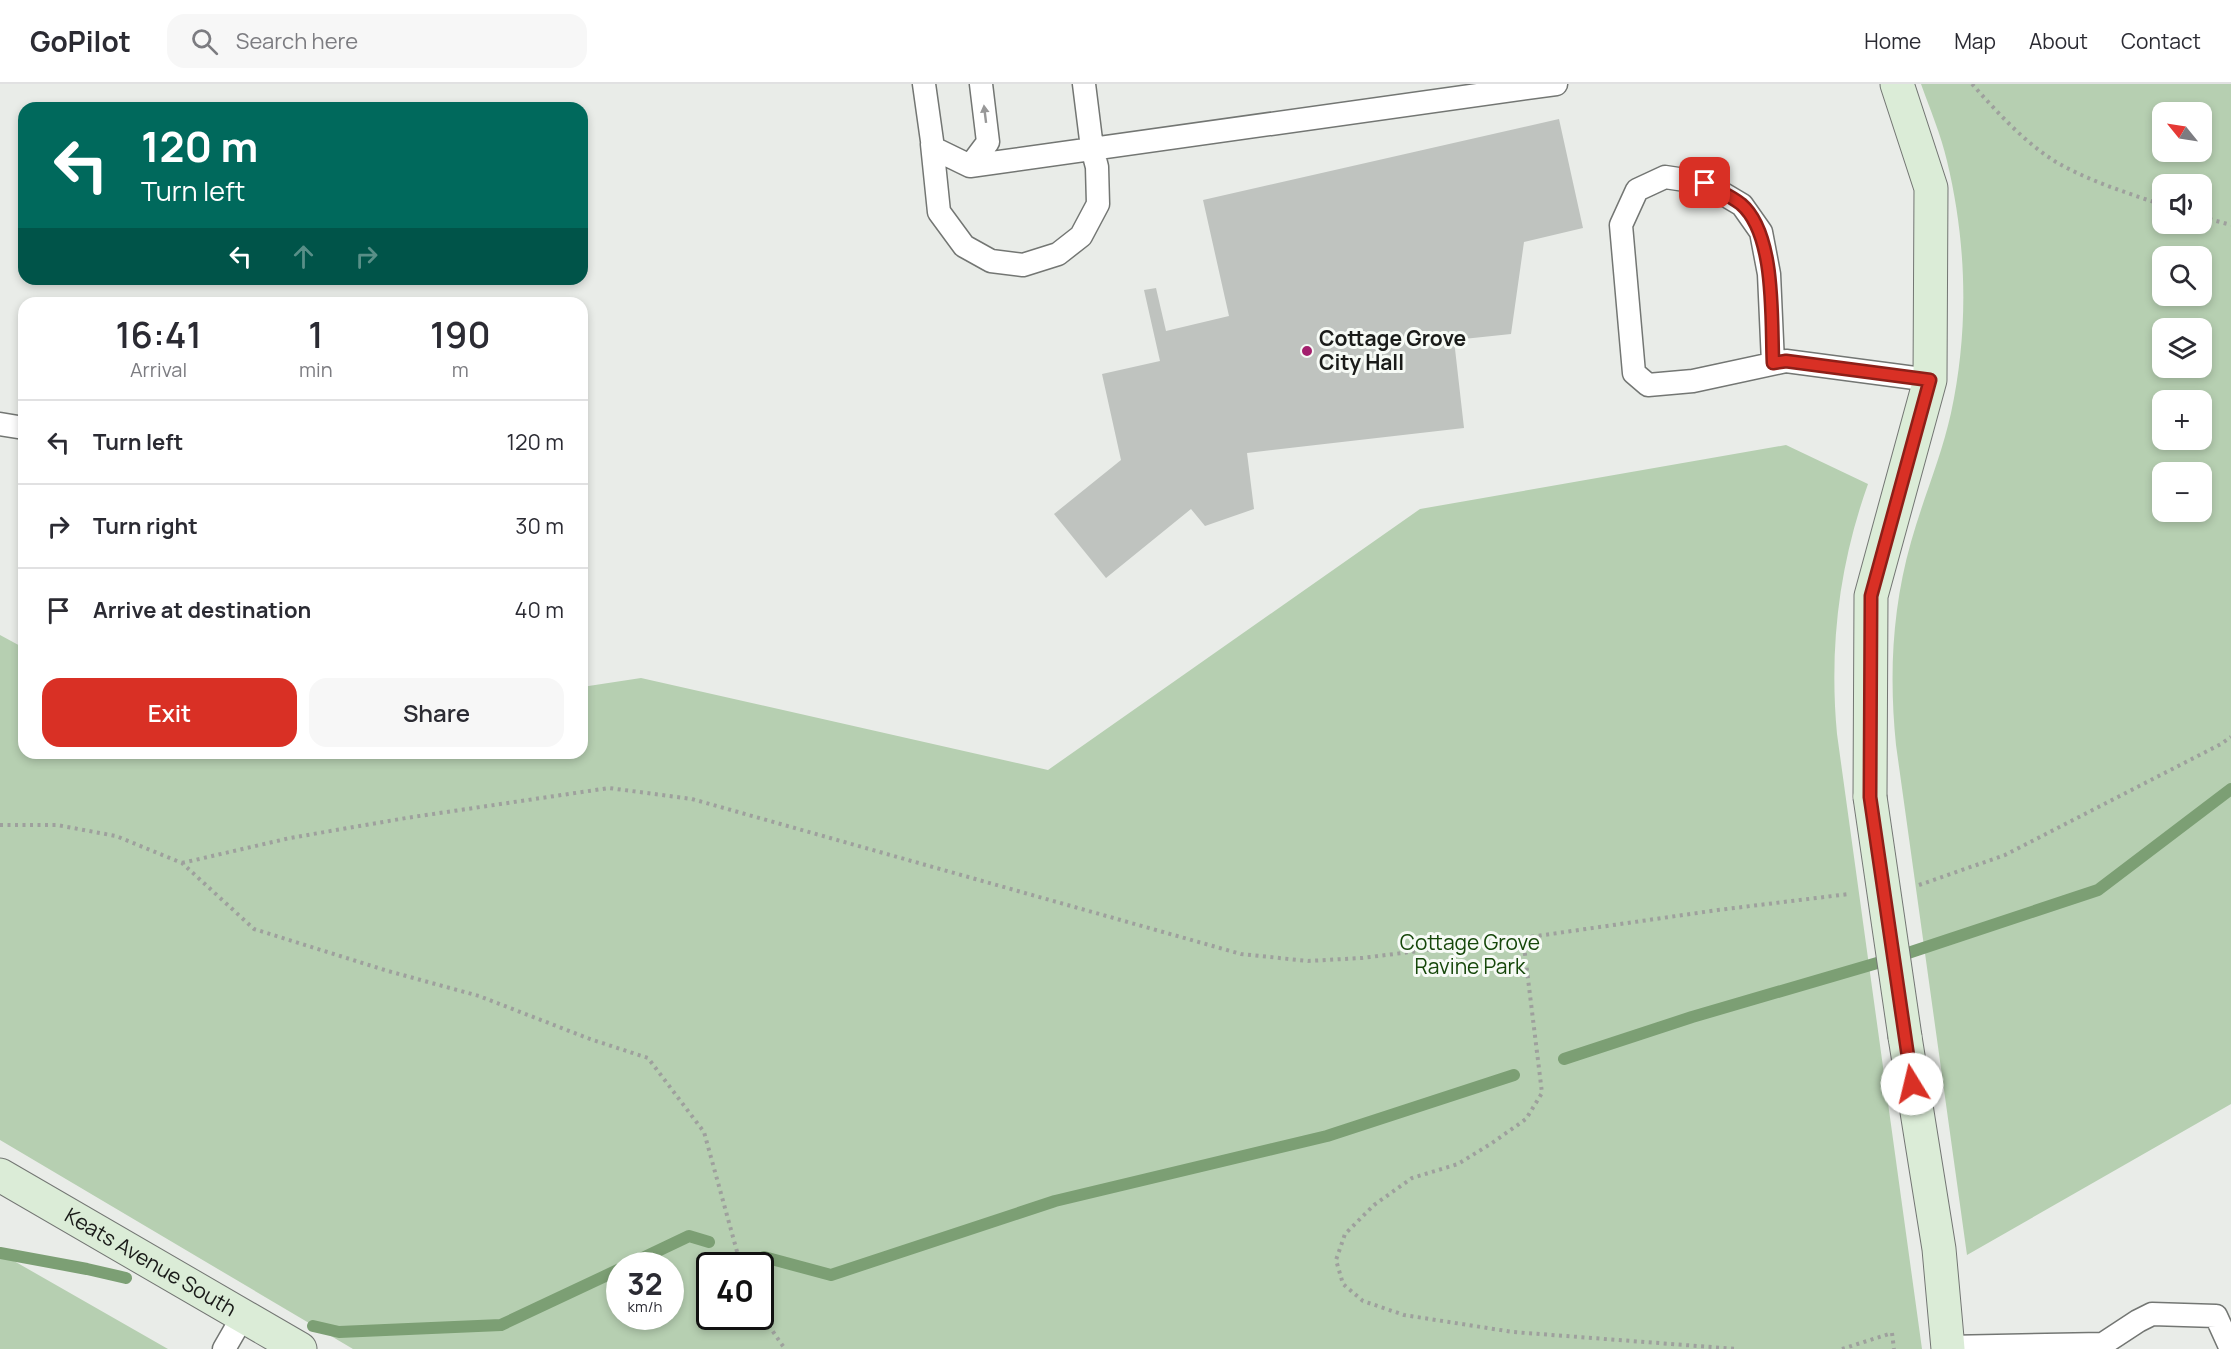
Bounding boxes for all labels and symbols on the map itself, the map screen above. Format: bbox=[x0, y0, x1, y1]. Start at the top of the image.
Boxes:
north arrow bbox=[2152, 102, 2212, 162]
one-way arrow bbox=[980, 105, 989, 124]
pin bbox=[1679, 157, 1730, 208]
place label: Cottage Grove City Hall bbox=[1319, 324, 1466, 376]
marker: Cottage Grove City Hall bbox=[1300, 344, 1314, 358]
park label: Cottage Grove Ravine Park bbox=[1400, 928, 1540, 980]
position arrow bbox=[1880, 1052, 1944, 1116]
street label: Keats Avenue South bbox=[60, 1201, 242, 1322]
speed limit sign: 40 bbox=[696, 1252, 774, 1330]

